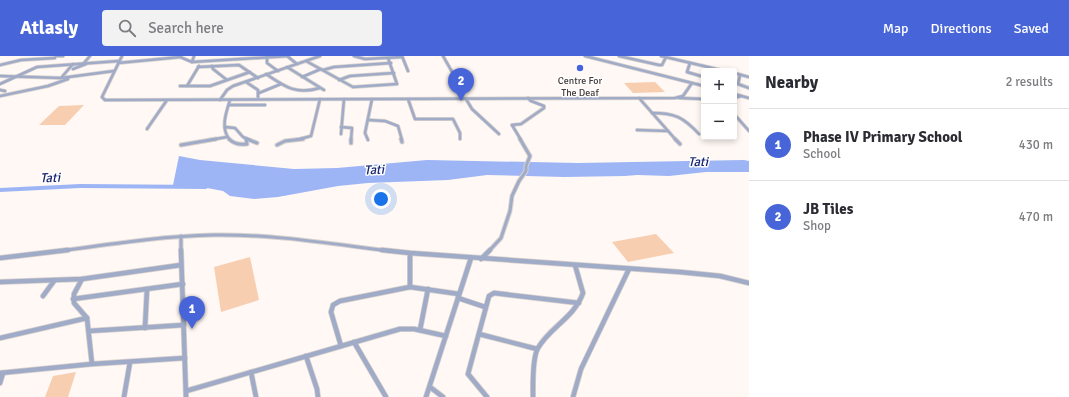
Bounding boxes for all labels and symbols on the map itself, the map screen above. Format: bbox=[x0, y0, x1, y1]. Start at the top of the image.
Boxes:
marker: Centre For The Deaf bbox=[575, 63, 585, 73]
pin: 2 bbox=[448, 68, 474, 101]
place label: Centre For The Deaf bbox=[558, 75, 603, 99]
water label: Tati bbox=[688, 154, 710, 170]
water label: Tati bbox=[364, 161, 386, 179]
water label: Tati bbox=[40, 170, 62, 186]
your location bbox=[371, 189, 391, 209]
pin: 1 bbox=[179, 296, 205, 329]

